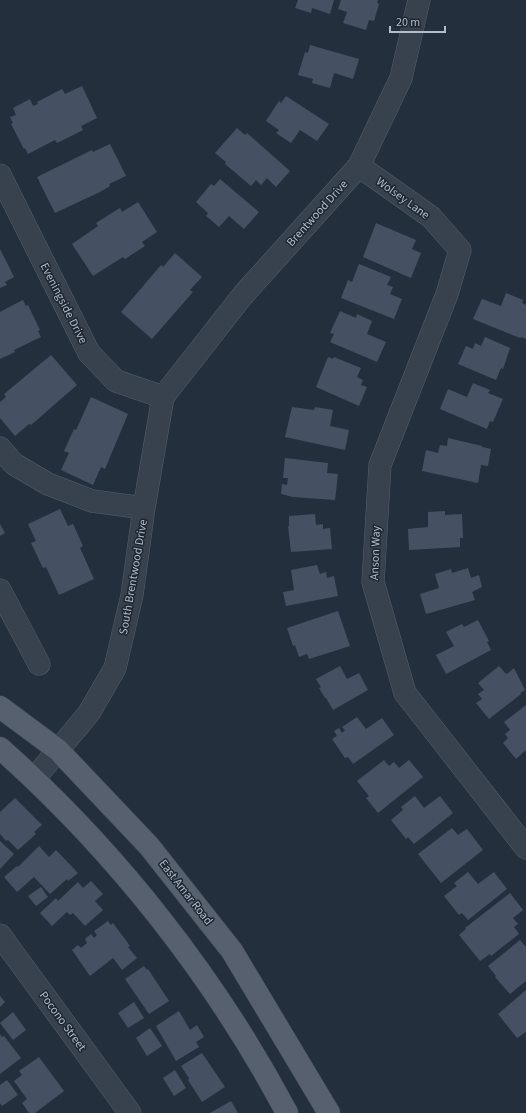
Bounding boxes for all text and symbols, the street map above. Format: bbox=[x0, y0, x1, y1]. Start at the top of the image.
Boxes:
scale bar bbox=[390, 8, 445, 34]
text: 20 m bbox=[396, 14, 420, 31]
street label: Wolsey Lane bbox=[372, 173, 433, 224]
street label: Brentwood Drive bbox=[283, 176, 352, 250]
street label: Eveningside Drive bbox=[36, 260, 91, 347]
street label: South Brentwood Drive bbox=[115, 518, 152, 636]
street label: Anson Way bbox=[366, 525, 385, 581]
street label: East Amar Road bbox=[155, 856, 216, 928]
street label: Pocono Street bbox=[35, 988, 90, 1055]

